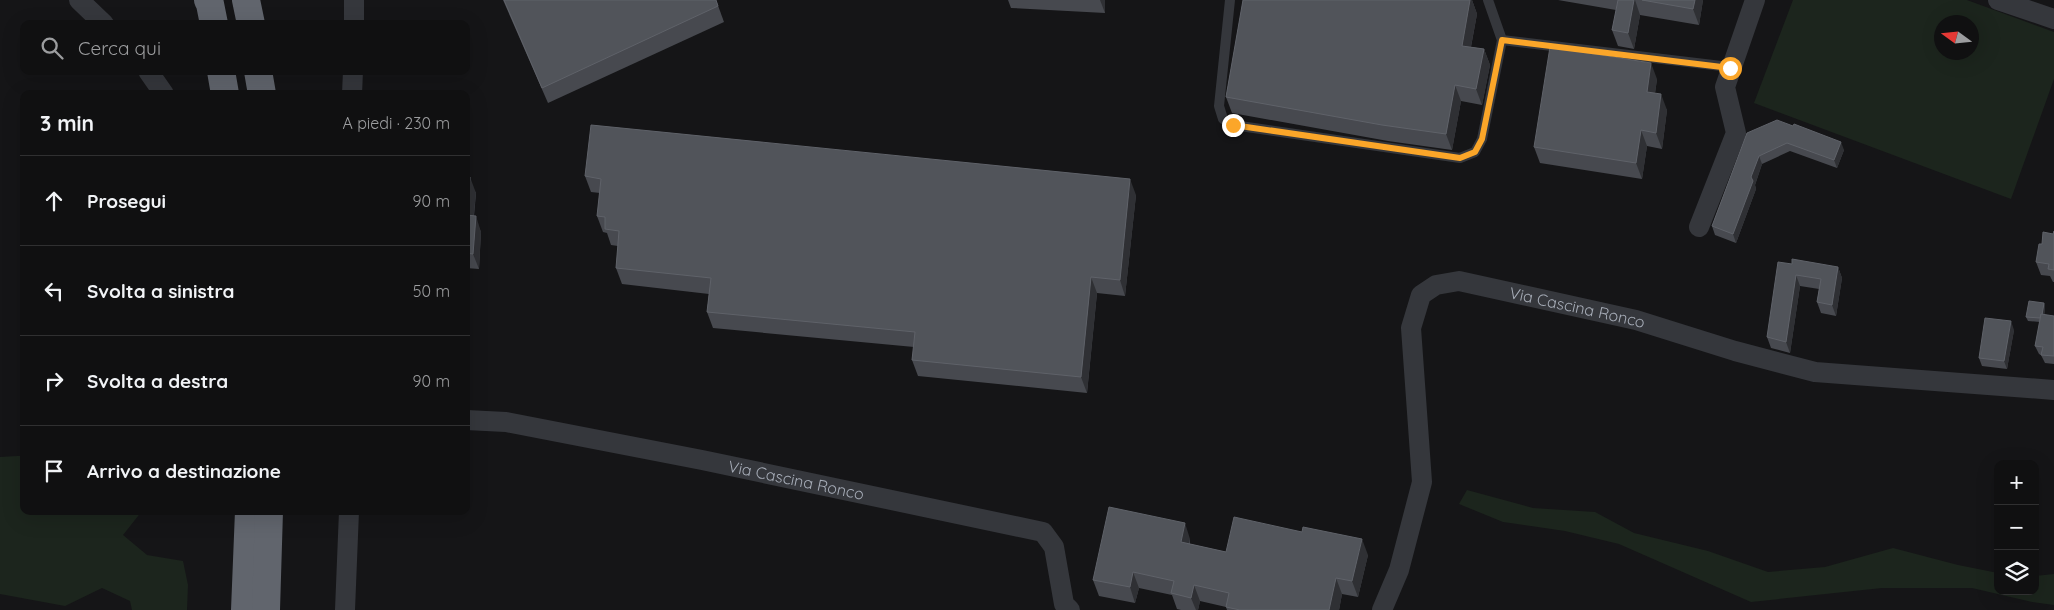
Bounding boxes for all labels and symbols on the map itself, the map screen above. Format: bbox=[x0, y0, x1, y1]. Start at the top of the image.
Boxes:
north arrow bbox=[1934, 15, 1979, 60]
route start bbox=[1719, 57, 1742, 80]
route end bbox=[1222, 114, 1245, 137]
street label: Via Cascina Ronco bbox=[1508, 282, 1648, 332]
street label: Via Cascina Ronco bbox=[726, 456, 866, 504]

